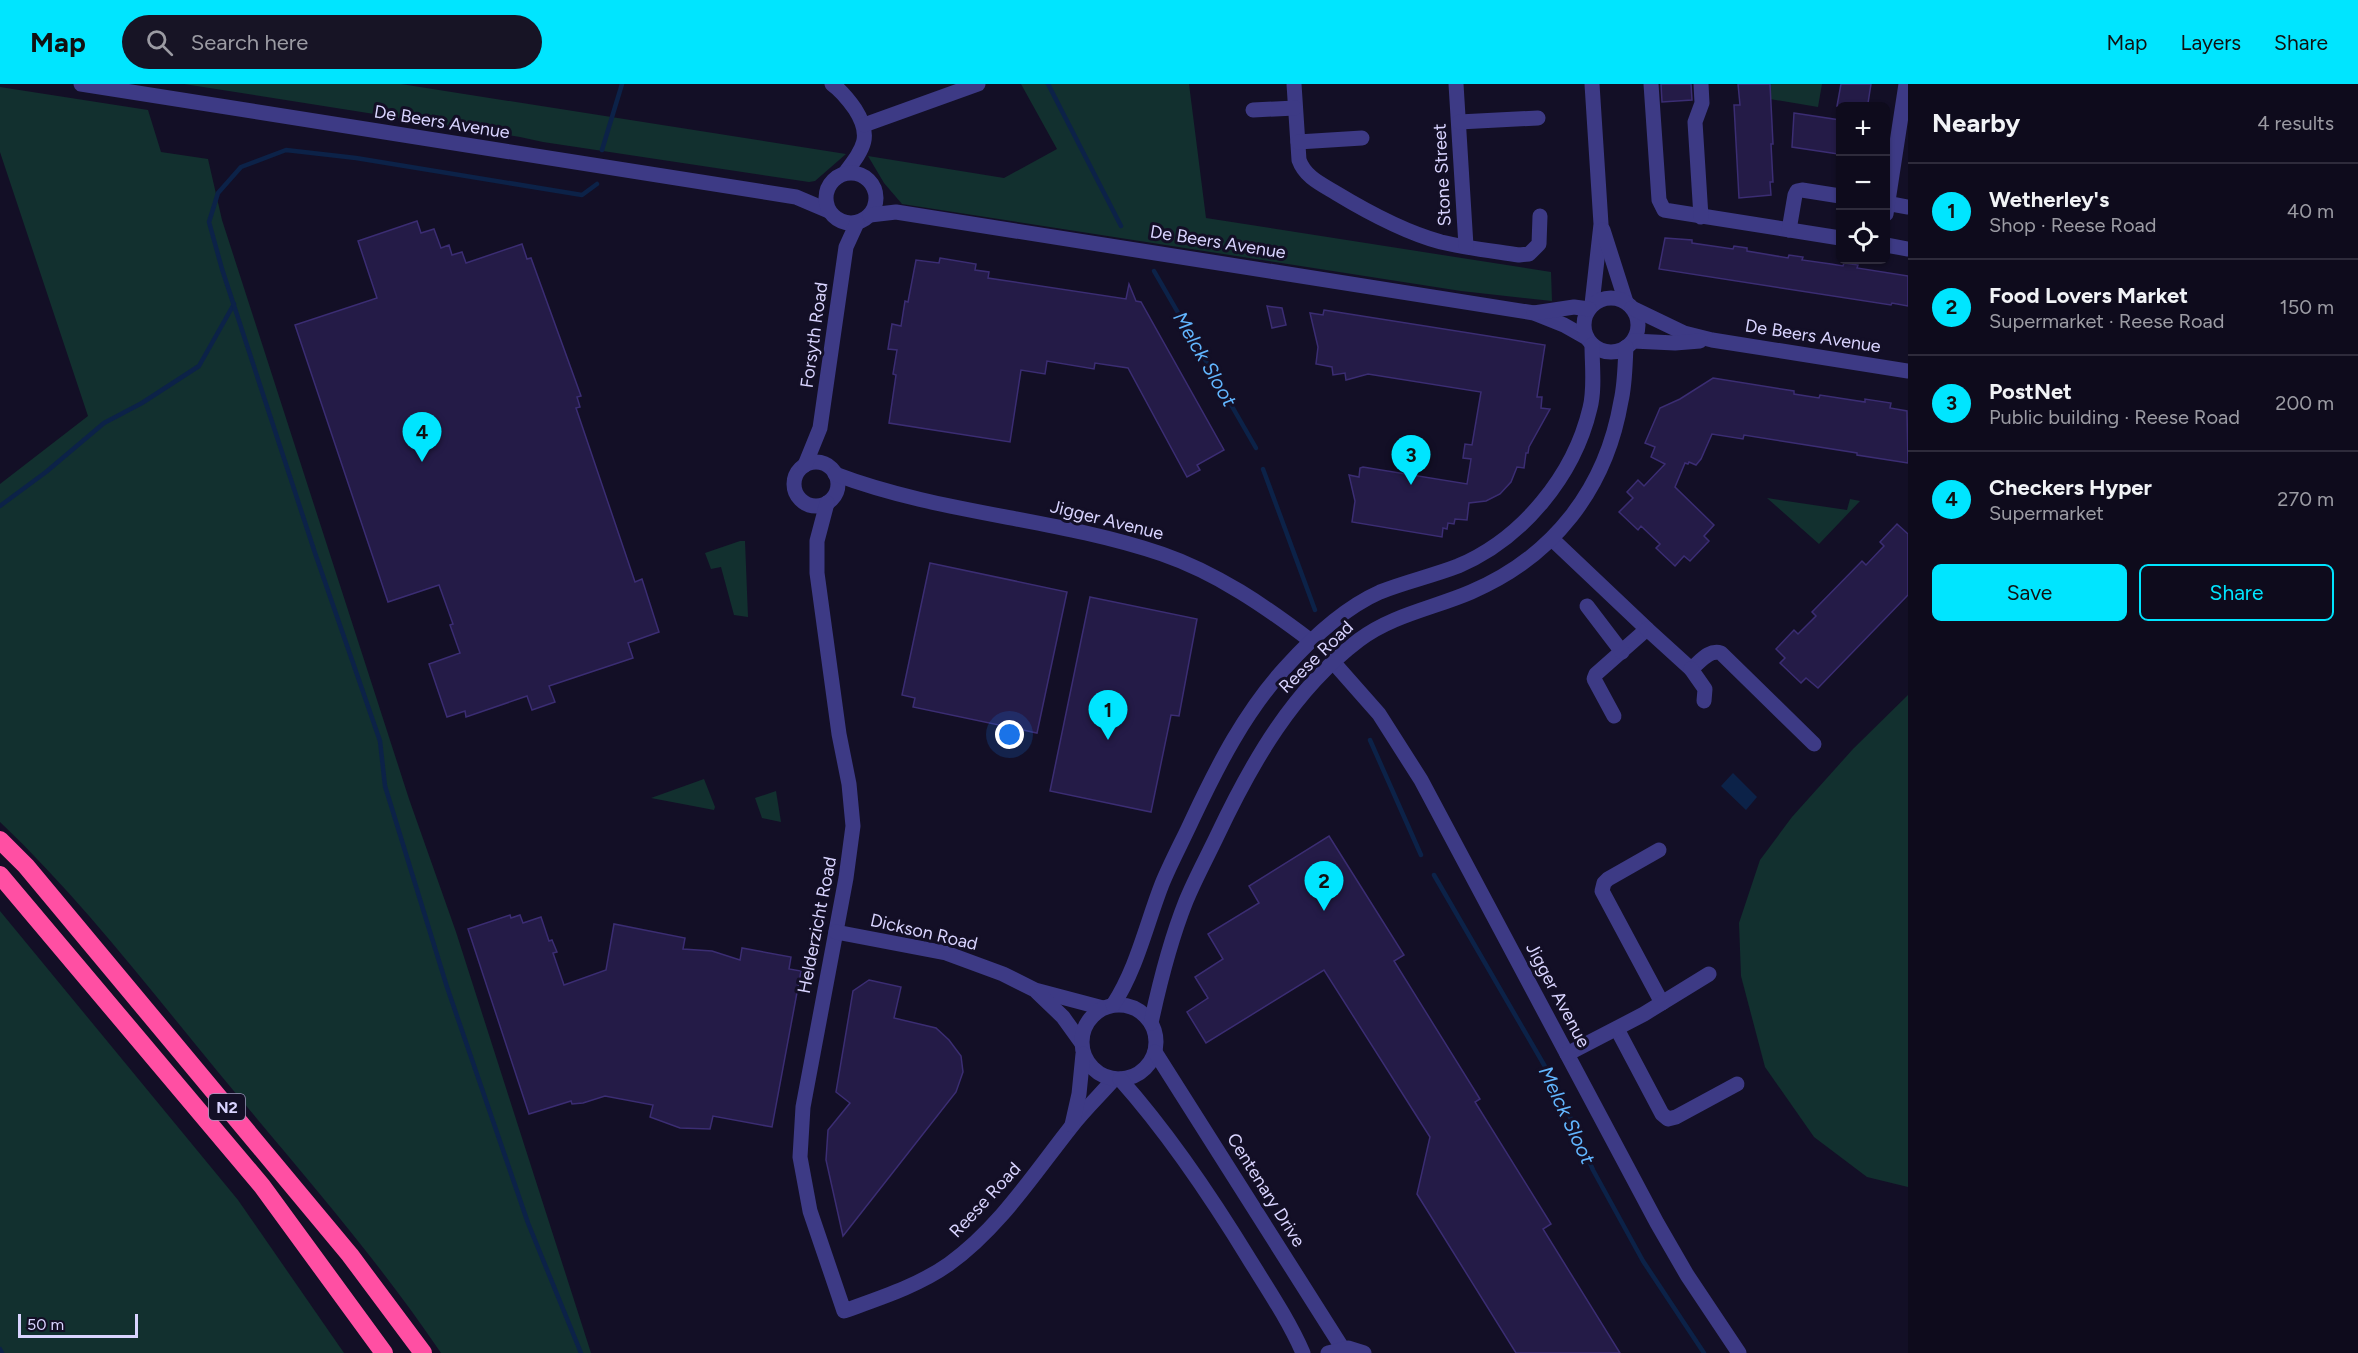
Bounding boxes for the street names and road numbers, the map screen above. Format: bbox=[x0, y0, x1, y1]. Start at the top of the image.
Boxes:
street label: De Beers Avenue bbox=[373, 100, 512, 144]
street label: Stone Street bbox=[1428, 123, 1456, 227]
street label: De Beers Avenue bbox=[1149, 220, 1288, 264]
street label: Forsyth Road bbox=[796, 281, 832, 389]
street label: De Beers Avenue bbox=[1744, 314, 1883, 358]
street label: Jigger Avenue bbox=[1048, 495, 1166, 545]
street label: Reese Road bbox=[1274, 616, 1358, 698]
street label: Helderzicht Road bbox=[793, 855, 841, 995]
street label: Dickson Road bbox=[868, 909, 980, 955]
street label: Jigger Avenue bbox=[1521, 939, 1595, 1051]
road number: N2 bbox=[209, 1094, 245, 1120]
street label: Centenary Drive bbox=[1222, 1129, 1310, 1251]
street label: Reese Road bbox=[945, 1158, 1025, 1242]

